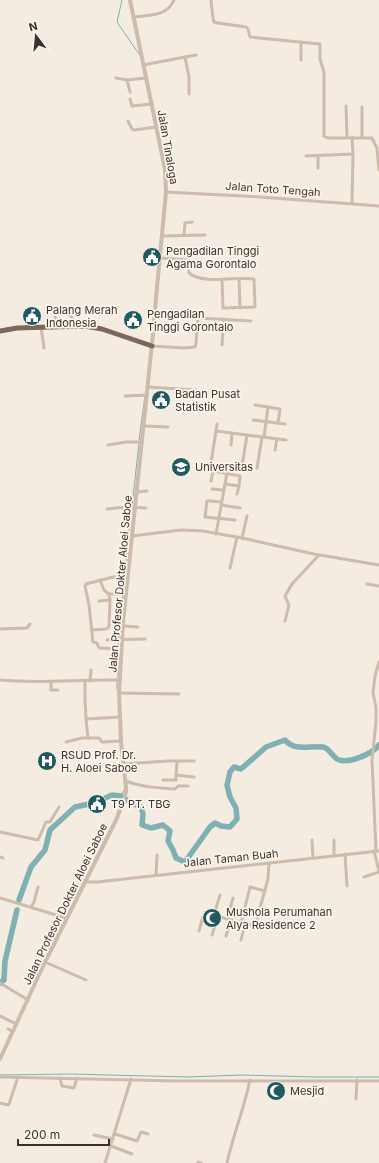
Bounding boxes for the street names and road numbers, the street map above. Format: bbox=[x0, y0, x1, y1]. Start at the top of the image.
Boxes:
street label: Jalan Tinaloga bbox=[155, 109, 181, 185]
street label: Jalan Toto Tengah bbox=[225, 179, 321, 199]
street label: Jalan Profesor Dokter Aloei Saboe bbox=[105, 495, 135, 673]
street label: Jalan Profesor Dokter Aloei Saboe bbox=[20, 821, 110, 987]
street label: Jalan Taman Buah bbox=[183, 846, 279, 870]

